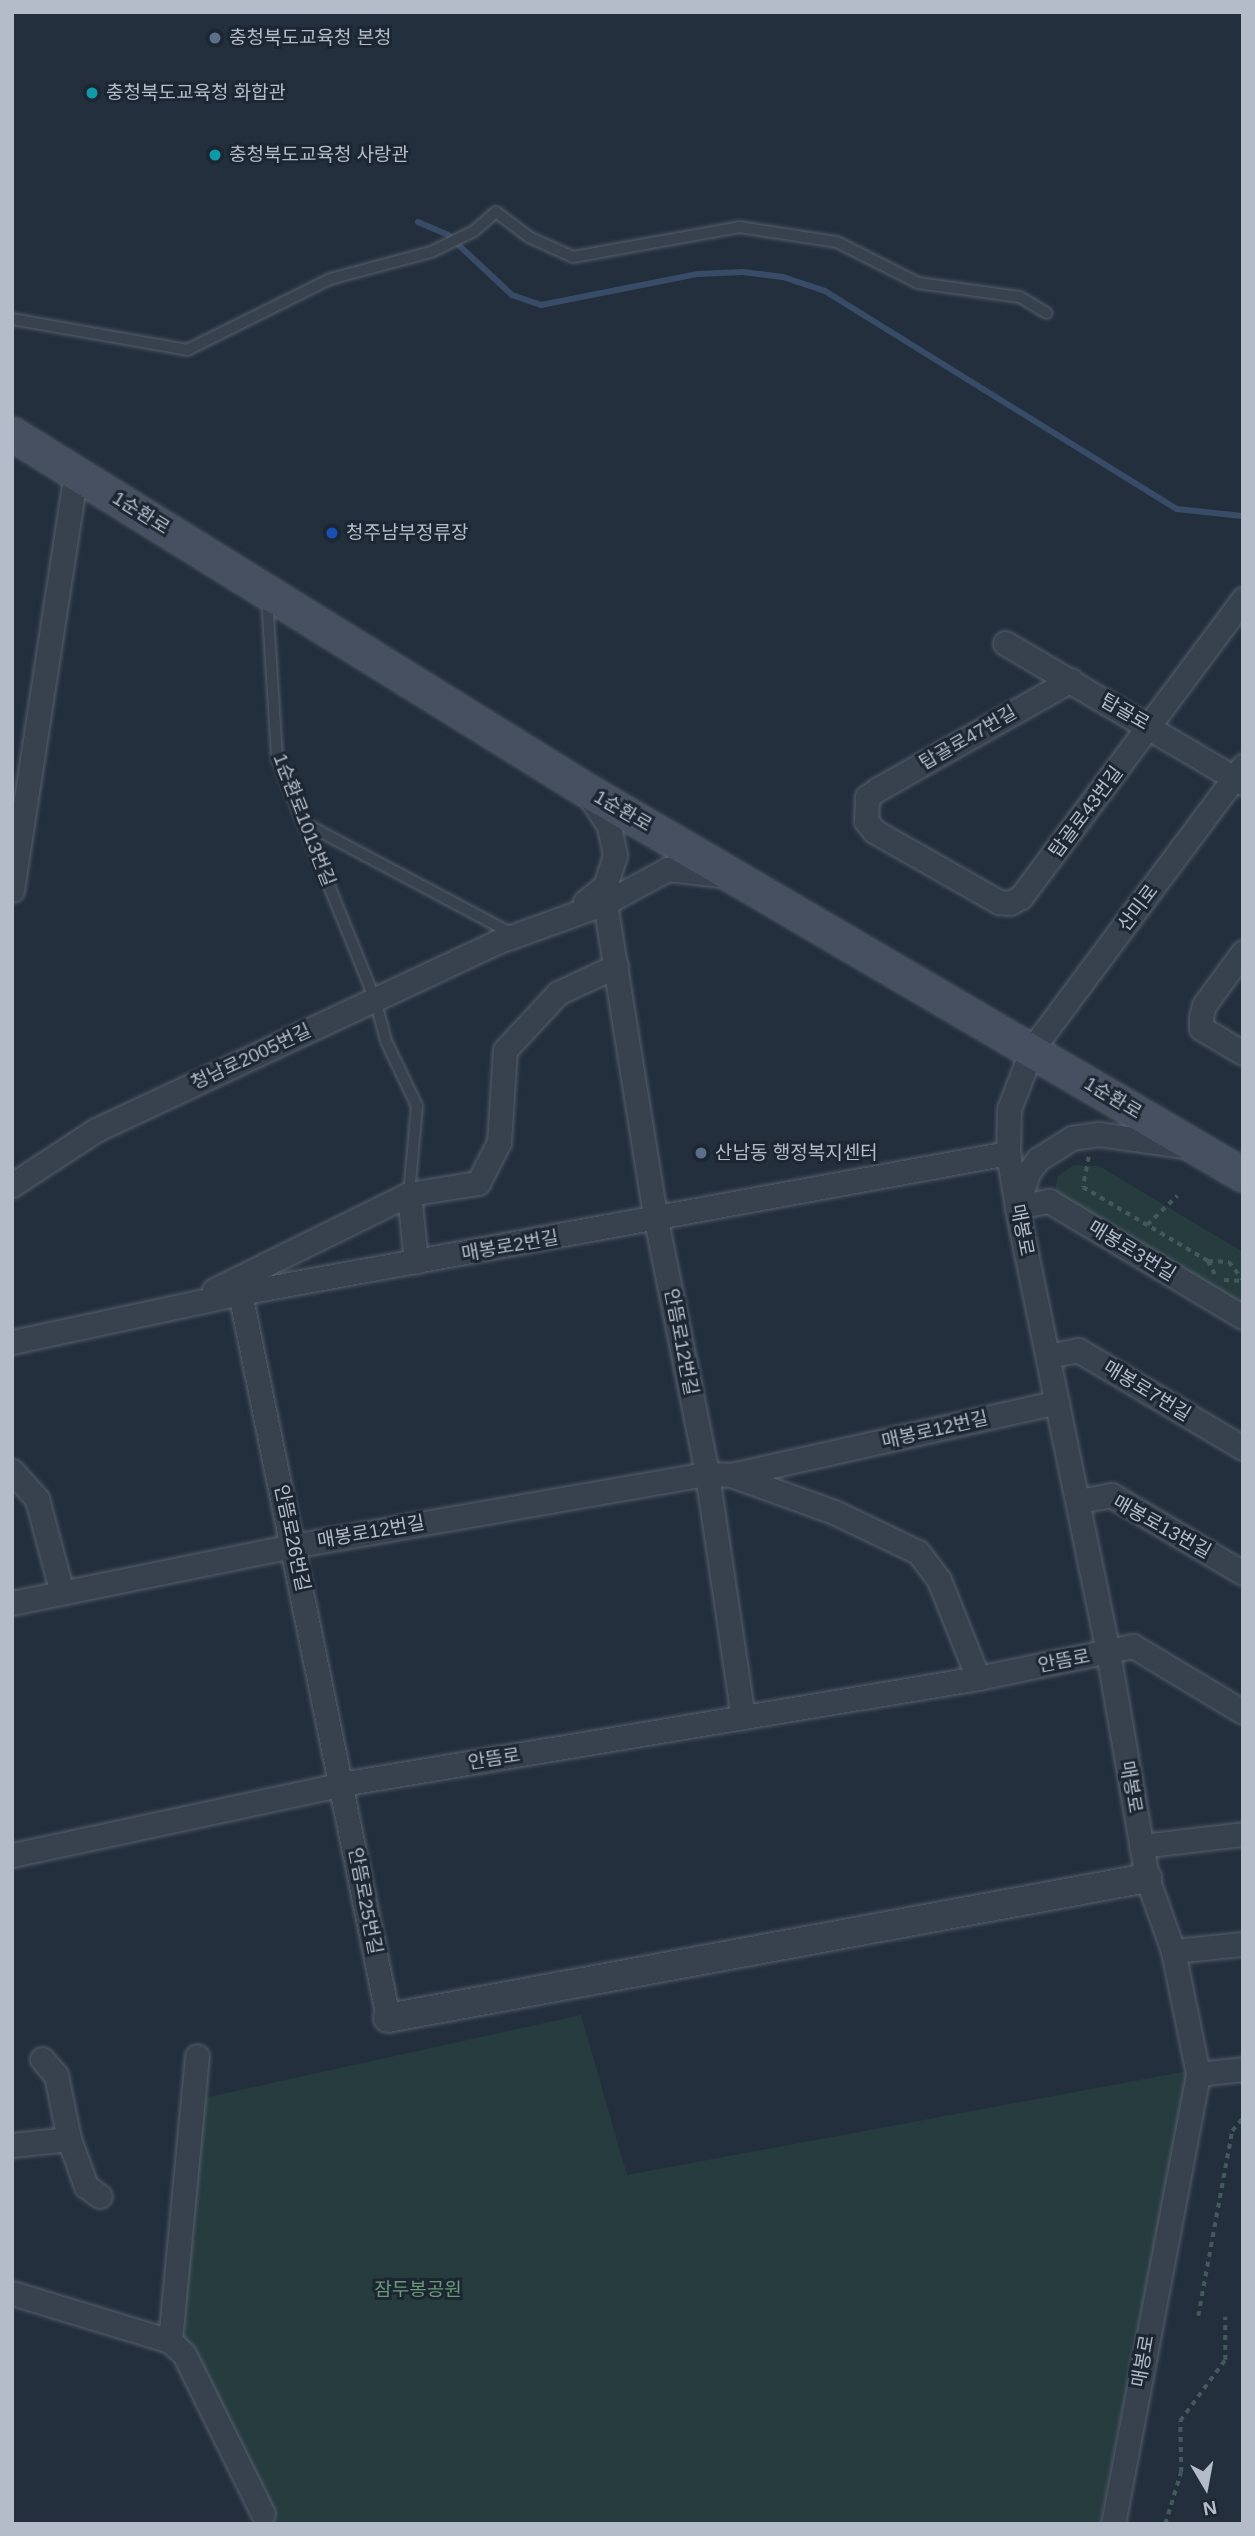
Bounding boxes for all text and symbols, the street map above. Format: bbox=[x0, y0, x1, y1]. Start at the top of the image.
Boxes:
place label: 충청북도교육청 본청 bbox=[229, 27, 392, 49]
marker: 충청북도교육청 본청 bbox=[207, 30, 223, 46]
place label: 충청북도교육청 화합관 bbox=[106, 82, 286, 104]
marker: 충청북도교육청 화합관 bbox=[84, 85, 100, 101]
place label: 충청북도교육청 사랑관 bbox=[229, 144, 409, 166]
marker: 충청북도교육청 사랑관 bbox=[207, 147, 223, 163]
street label: 1순환로 bbox=[108, 487, 174, 539]
place label: 청주남부정류장 bbox=[346, 522, 468, 544]
marker: 청주남부정류장 bbox=[324, 525, 340, 541]
street label: 탑골로 bbox=[1097, 689, 1153, 735]
street label: 탑골로47번길 bbox=[915, 701, 1021, 775]
street label: 1순환로1013번길 bbox=[268, 750, 340, 890]
street label: 탑골로43번길 bbox=[1044, 762, 1128, 862]
street label: 1순환로 bbox=[590, 785, 656, 837]
street label: 산미로 bbox=[1113, 880, 1163, 936]
street label: 청남로2005번길 bbox=[187, 1019, 315, 1095]
street label: 1순환로 bbox=[1080, 1072, 1146, 1124]
place label: 산남동 행정복지센터 bbox=[715, 1142, 878, 1164]
marker: 산남동 행정복지센터 bbox=[693, 1145, 709, 1161]
street label: 매봉로 bbox=[1006, 1202, 1038, 1258]
street label: 매봉로3번길 bbox=[1084, 1216, 1180, 1286]
street label: 매봉로2번길 bbox=[460, 1226, 560, 1266]
street label: 안뜸로12번길 bbox=[659, 1287, 703, 1397]
street label: 매봉로7번길 bbox=[1099, 1356, 1195, 1426]
street label: 매봉로12번길 bbox=[880, 1407, 990, 1453]
street label: 안뜸로26번길 bbox=[270, 1483, 314, 1593]
street label: 매봉로13번길 bbox=[1109, 1491, 1215, 1563]
street label: 매봉로12번길 bbox=[316, 1511, 426, 1553]
street label: 안뜸로 bbox=[1036, 1645, 1092, 1677]
street label: 안뜸로 bbox=[466, 1744, 522, 1774]
street label: 매봉로 bbox=[1115, 1759, 1147, 1815]
street label: 안뜸로25번길 bbox=[343, 1846, 387, 1956]
park label: 잠두봉공원 bbox=[374, 2279, 462, 2301]
street label: 매봉로 bbox=[1127, 2333, 1159, 2389]
north arrow bbox=[1171, 2452, 1241, 2522]
text: N bbox=[1201, 2497, 1218, 2520]

